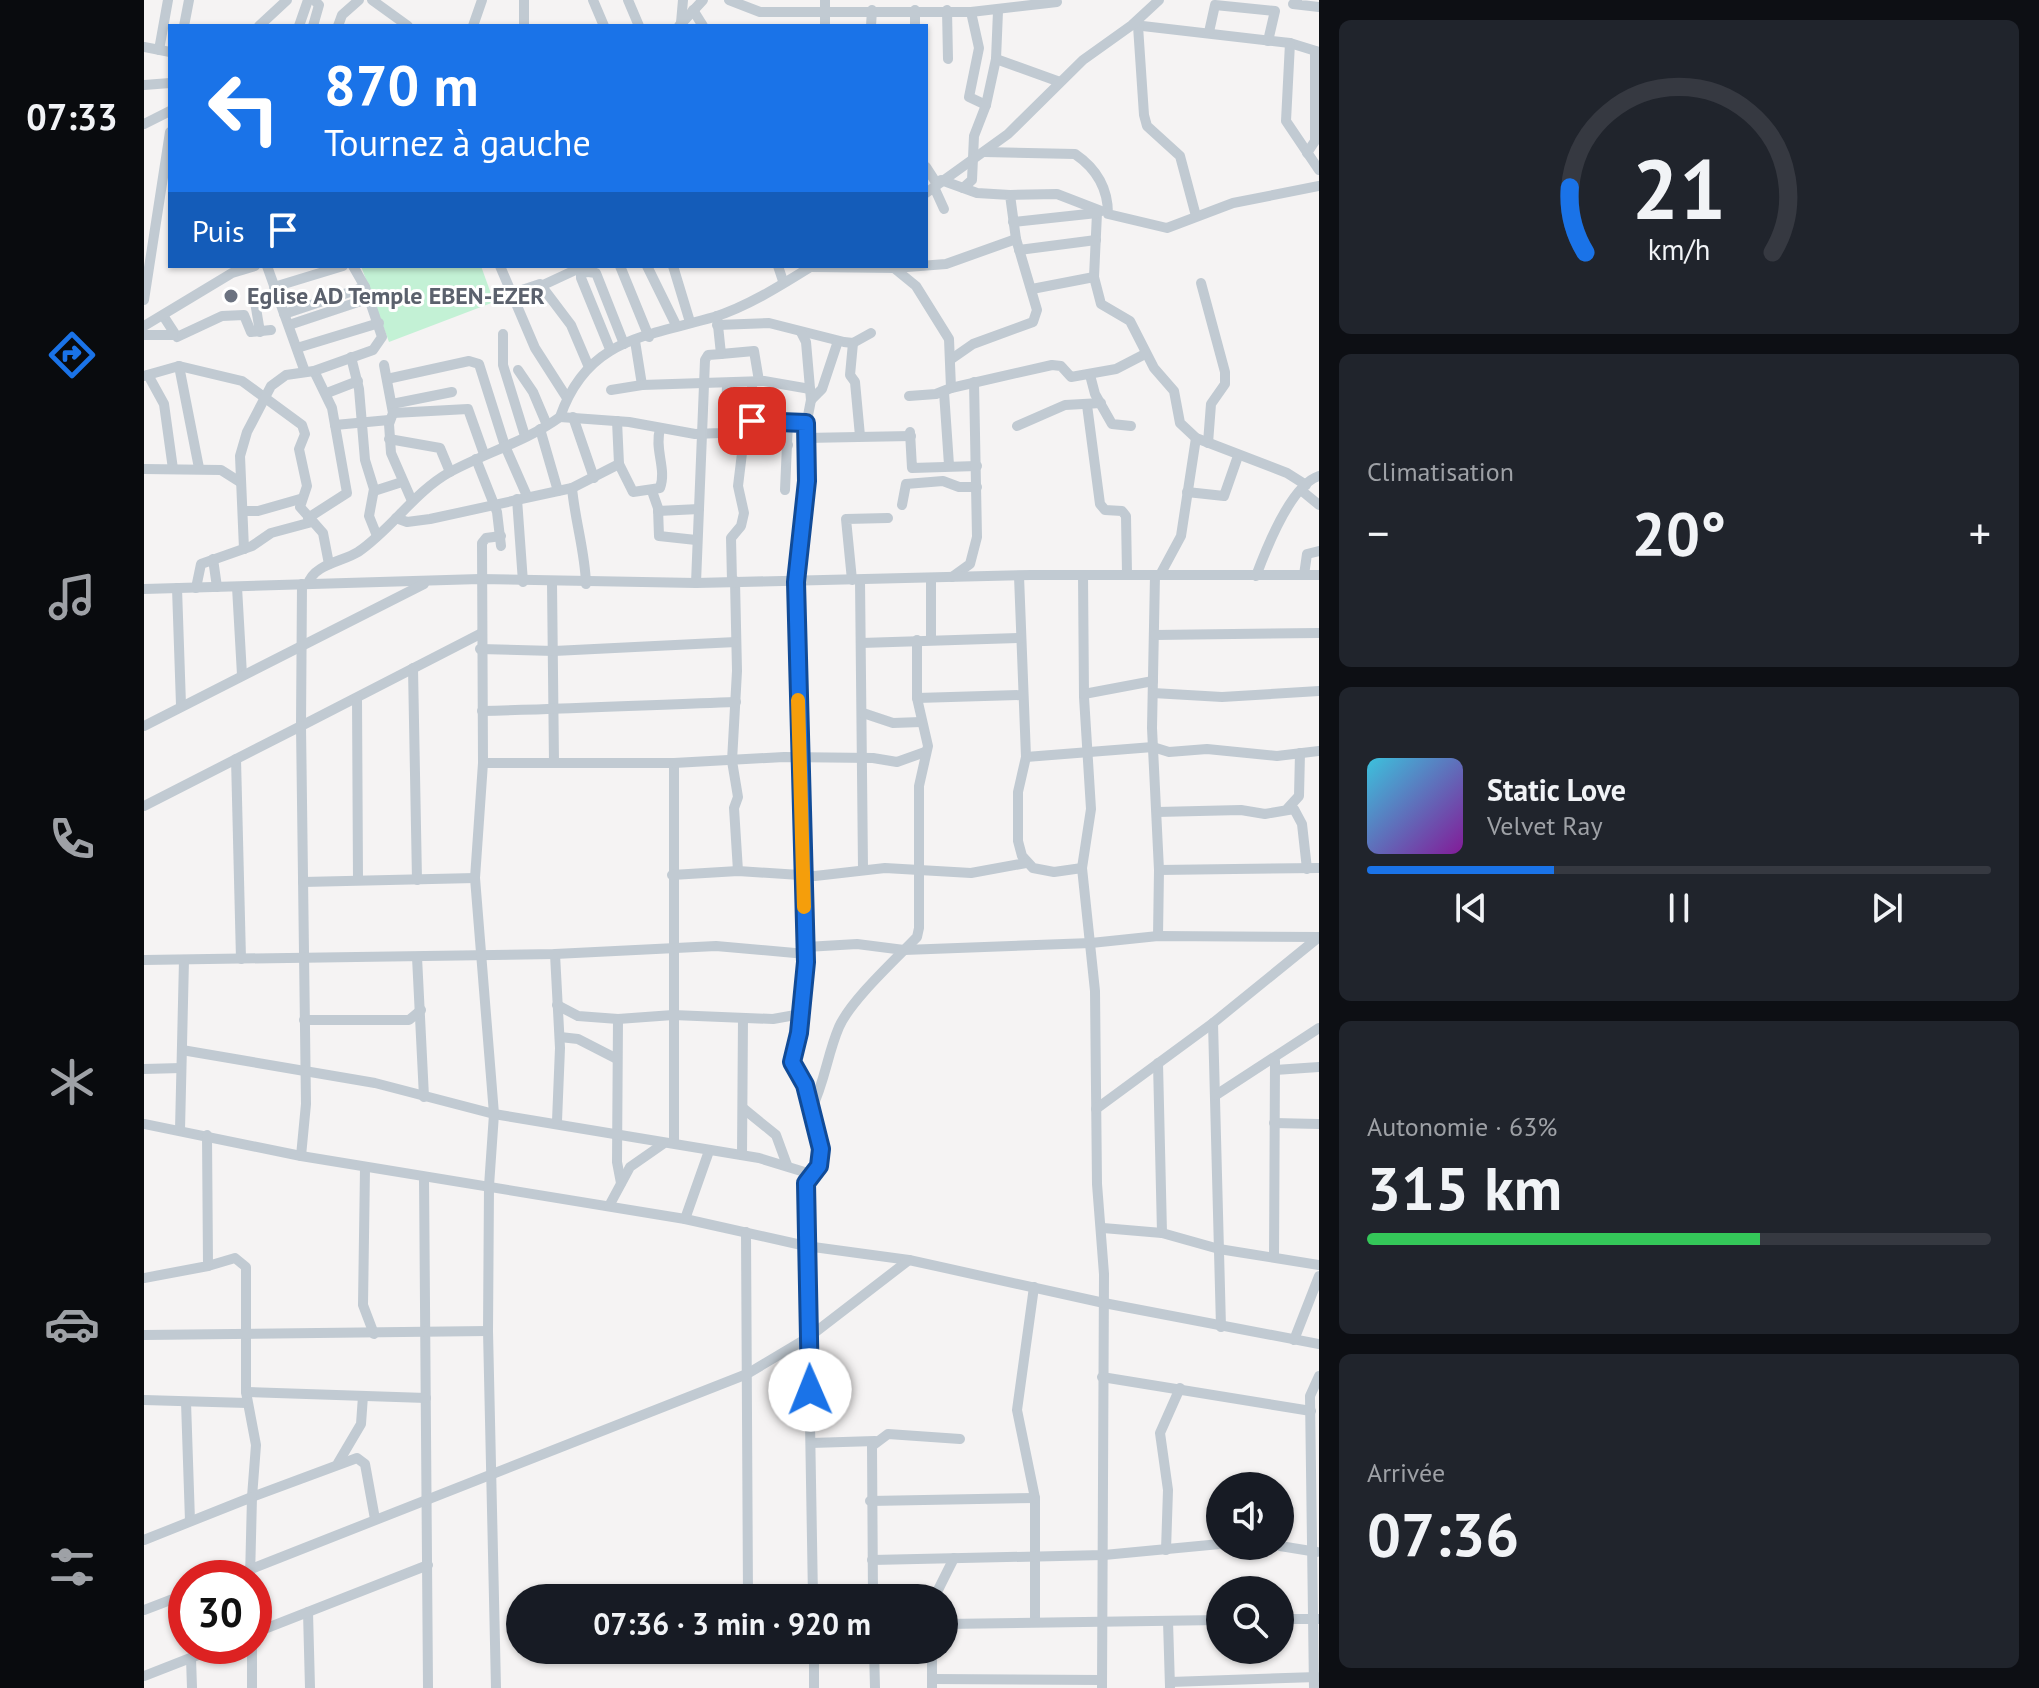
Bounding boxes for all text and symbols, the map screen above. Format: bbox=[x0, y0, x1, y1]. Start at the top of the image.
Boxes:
text: 870 m bbox=[324, 49, 479, 121]
icon: left bbox=[192, 56, 296, 160]
text: 07:33 bbox=[26, 93, 118, 140]
text: Tournez à gauche bbox=[324, 119, 591, 166]
text: 21 bbox=[1632, 133, 1726, 241]
icon: arrive bbox=[261, 208, 305, 252]
text: Puis bbox=[192, 211, 245, 250]
text: km/h bbox=[1648, 231, 1710, 268]
place label: Eglise AD Temple EBEN-EZER bbox=[247, 280, 545, 311]
marker: Eglise AD Temple EBEN-EZER bbox=[222, 287, 240, 305]
icon: directions bbox=[44, 327, 100, 383]
pin bbox=[718, 387, 786, 455]
icon: arrive bbox=[730, 399, 774, 443]
text: Climatisation bbox=[1367, 455, 1514, 488]
text: 20° bbox=[1632, 494, 1726, 572]
text: − bbox=[1367, 504, 1389, 561]
text: + bbox=[1969, 504, 1991, 561]
icon: music bbox=[44, 569, 100, 625]
text: Static Love bbox=[1487, 770, 1626, 809]
text: Velvet Ray bbox=[1487, 809, 1603, 842]
icon: phone bbox=[44, 811, 100, 867]
icon: previous bbox=[1449, 886, 1493, 930]
icon: pause bbox=[1657, 886, 1701, 930]
icon: next bbox=[1865, 886, 1909, 930]
icon: climate bbox=[44, 1054, 100, 1110]
text: Autonomie · 63% bbox=[1367, 1110, 1557, 1143]
text: 315 km bbox=[1367, 1149, 1562, 1227]
icon: car bbox=[44, 1296, 100, 1352]
position arrow bbox=[768, 1348, 852, 1432]
text: Arrivée bbox=[1367, 1456, 1445, 1489]
map controls bbox=[1206, 1472, 1294, 1664]
button: sound bbox=[1206, 1472, 1294, 1560]
text: 07:36 bbox=[1367, 1495, 1519, 1573]
icon: filters bbox=[44, 1539, 100, 1595]
speed limit sign: 30 bbox=[168, 1560, 272, 1664]
button: search bbox=[1206, 1576, 1294, 1664]
text: 07:36 · 3 min · 920 m bbox=[593, 1604, 871, 1643]

